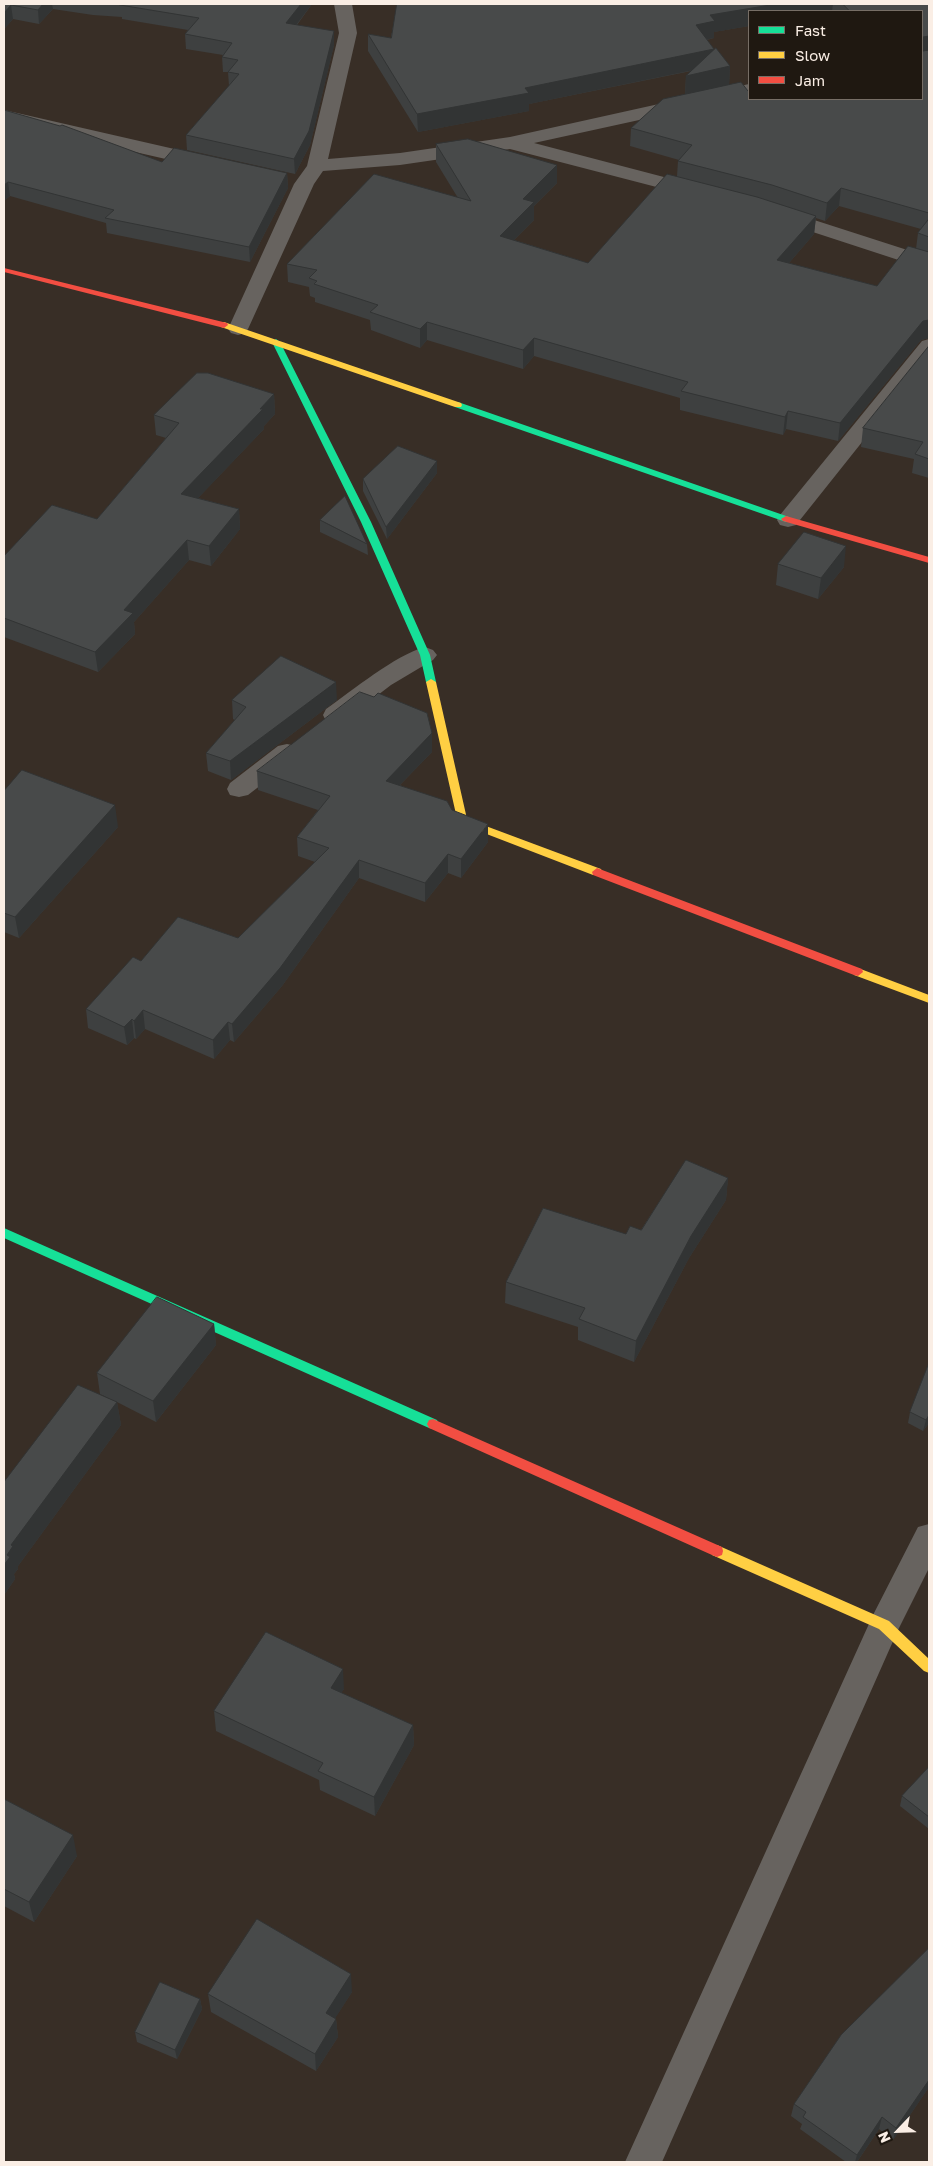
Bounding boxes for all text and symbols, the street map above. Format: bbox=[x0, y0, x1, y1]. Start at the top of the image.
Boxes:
legend bbox=[748, 10, 923, 100]
text: Fast bbox=[795, 21, 826, 39]
text: Slow bbox=[795, 46, 830, 64]
text: Jam bbox=[795, 71, 825, 89]
north arrow bbox=[873, 2106, 923, 2156]
text: N bbox=[874, 2129, 894, 2146]

